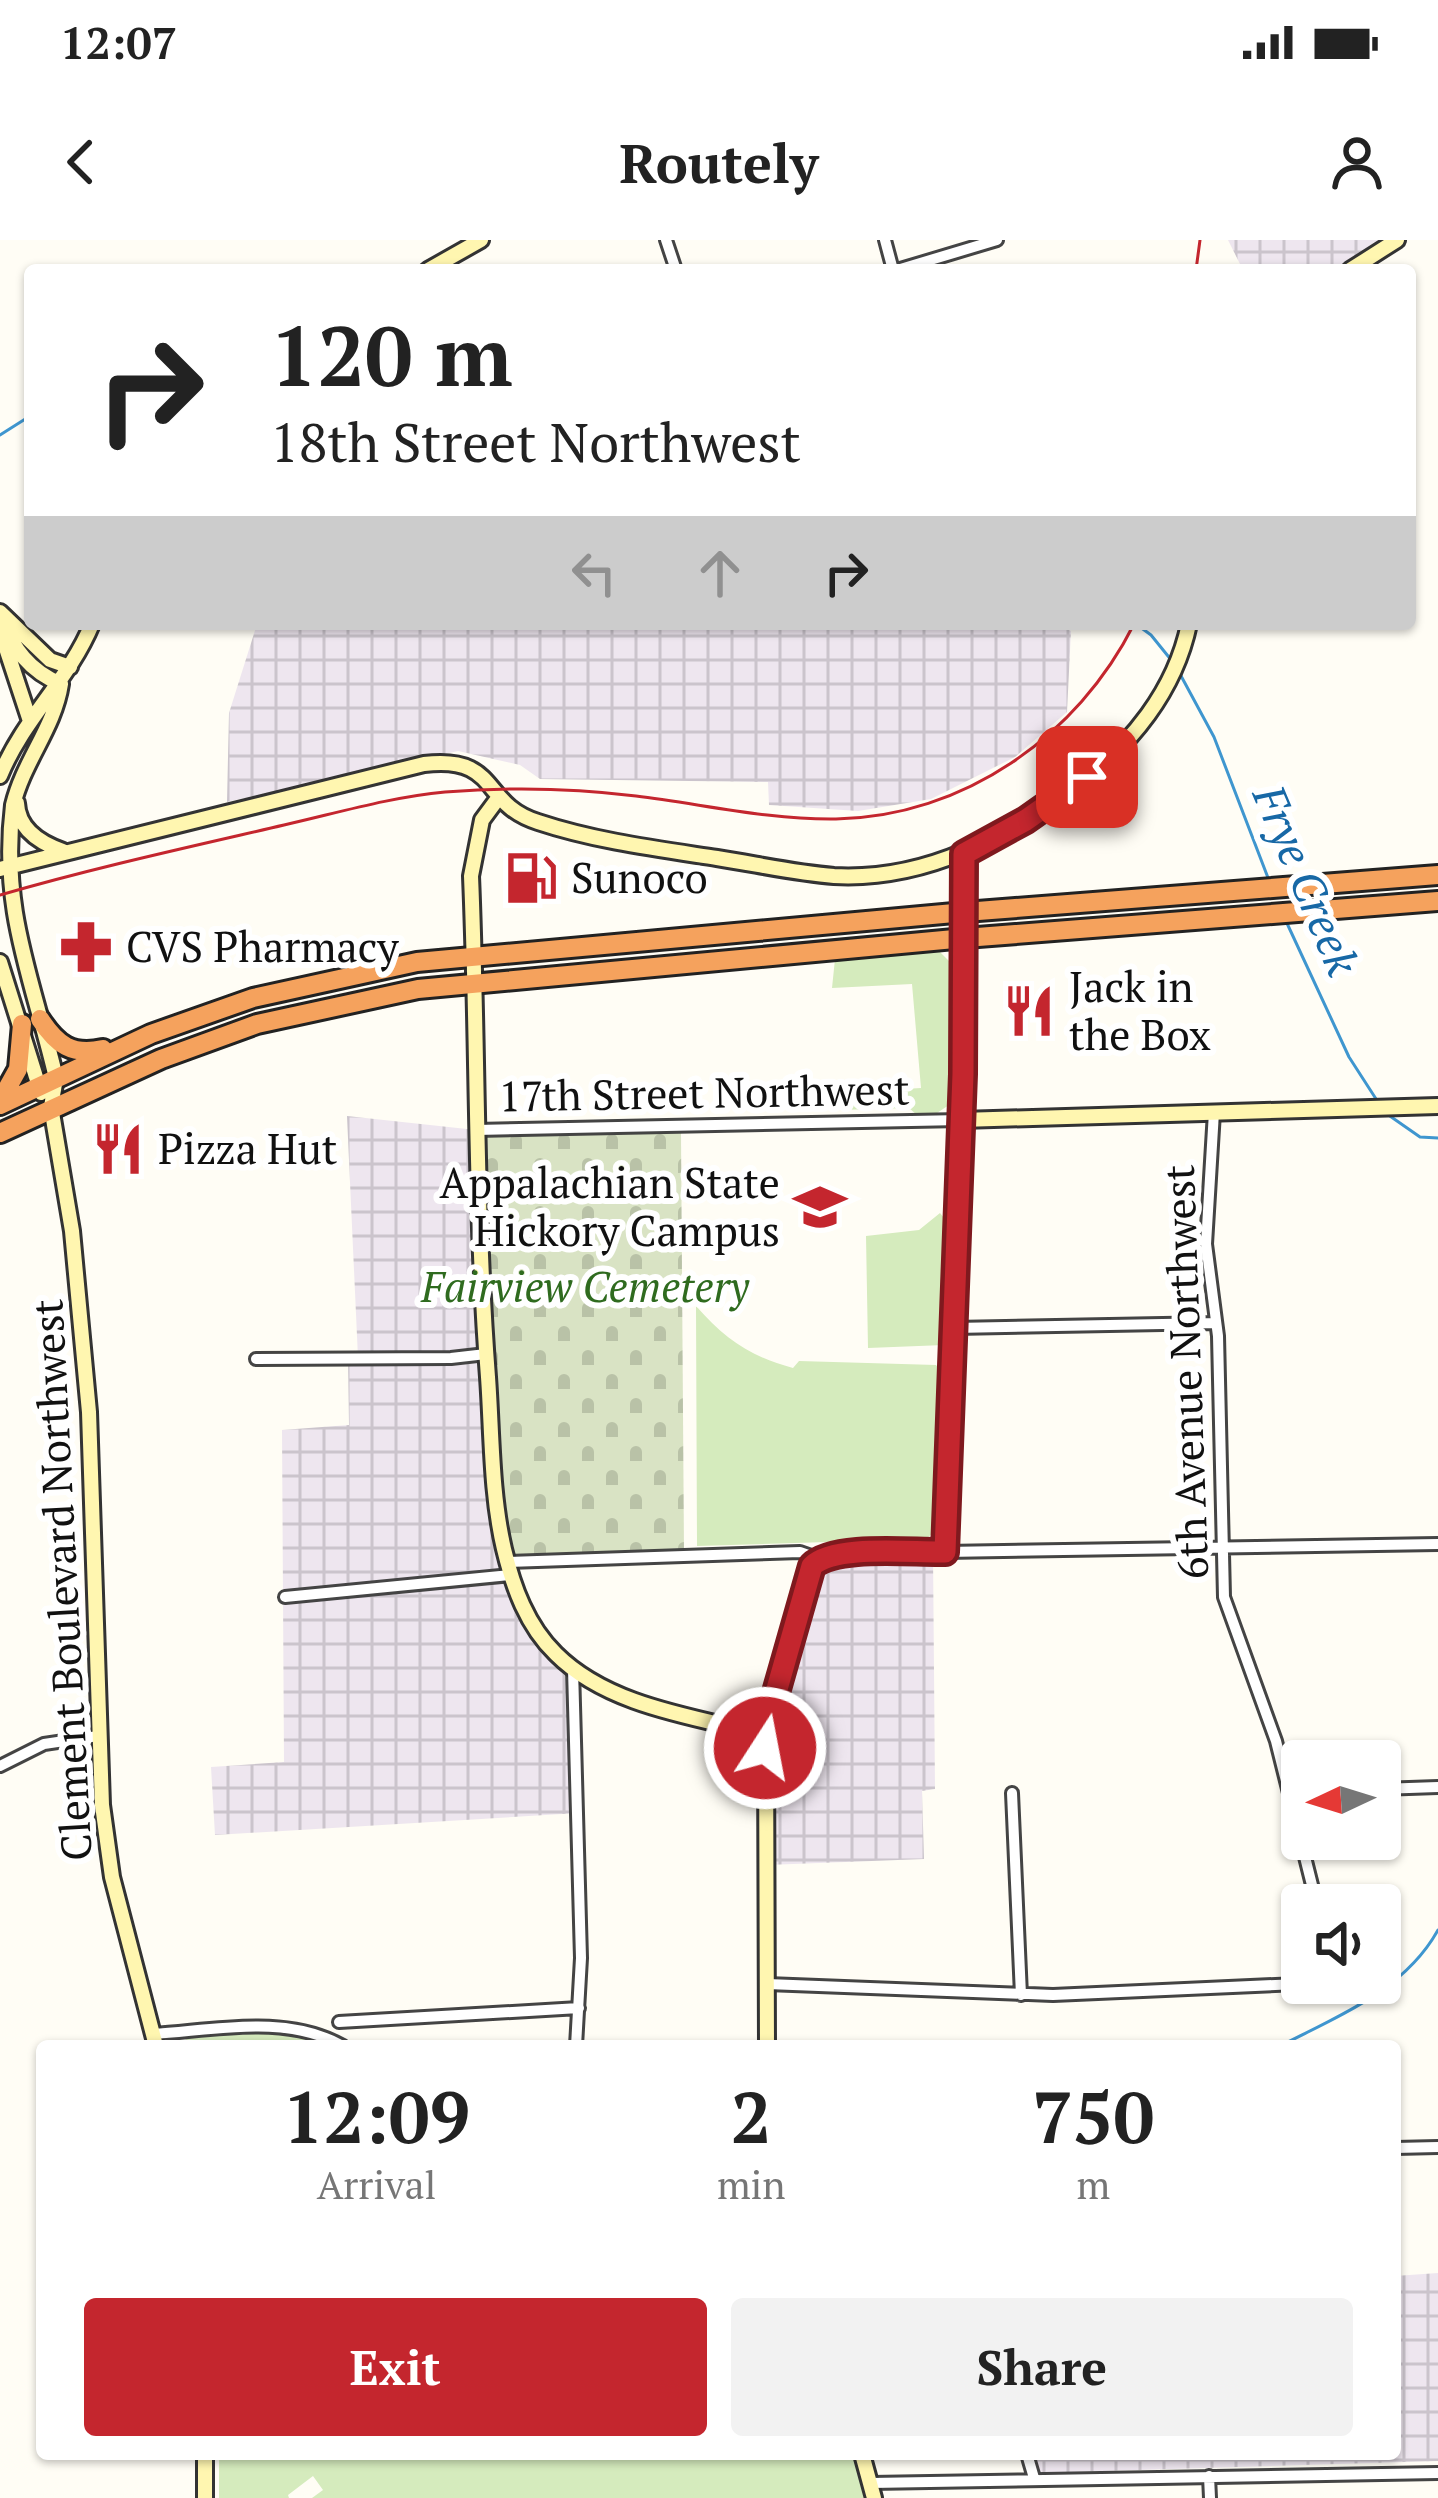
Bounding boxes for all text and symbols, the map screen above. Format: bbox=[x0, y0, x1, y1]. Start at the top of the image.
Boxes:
text: 12:07 bbox=[60, 12, 177, 72]
text: Routely bbox=[620, 127, 819, 198]
icon: back bbox=[48, 129, 114, 195]
icon: person bbox=[1324, 129, 1390, 195]
text: 120 m bbox=[270, 299, 513, 410]
icon: right bbox=[72, 312, 228, 468]
text: 18th Street Northwest bbox=[270, 406, 801, 477]
icon: left bbox=[561, 540, 627, 606]
icon: ahead bbox=[687, 540, 753, 606]
icon: right bbox=[813, 540, 879, 606]
pin bbox=[1036, 726, 1138, 828]
icon: arrive bbox=[1054, 744, 1120, 810]
water label: Frye Creek bbox=[1240, 774, 1374, 984]
fuel station icon: Sunoco bbox=[502, 849, 560, 907]
place label: Sunoco bbox=[571, 849, 708, 905]
pharmacy icon: CVS Pharmacy bbox=[57, 918, 115, 976]
place label: CVS Pharmacy bbox=[126, 918, 399, 974]
place label: Jack in the Box bbox=[1069, 958, 1211, 1062]
restaurant icon: Jack in the Box bbox=[1000, 982, 1058, 1040]
street label: 17th Street Northwest bbox=[498, 1060, 910, 1124]
restaurant icon: Pizza Hut bbox=[89, 1120, 147, 1178]
place label: Pizza Hut bbox=[158, 1120, 338, 1176]
place label: Appalachian State Hickory Campus bbox=[439, 1154, 780, 1258]
street label: 6th Avenue Northwest bbox=[1150, 1163, 1220, 1580]
school or university icon: Appalachian State Hickory Campus bbox=[791, 1178, 849, 1236]
park label: Fairview Cemetery bbox=[420, 1258, 750, 1314]
street label: Clement Boulevard Northwest bbox=[18, 1297, 104, 1862]
position arrow bbox=[702, 1685, 828, 1811]
north arrow bbox=[1281, 1740, 1401, 1860]
map controls bbox=[1281, 1740, 1401, 2004]
button: sound bbox=[1281, 1884, 1401, 2004]
text: 12:09 bbox=[283, 2068, 470, 2164]
text: 2 bbox=[731, 2068, 772, 2164]
text: 750 bbox=[1032, 2068, 1154, 2164]
text: Arrival bbox=[317, 2158, 436, 2210]
text: min bbox=[717, 2158, 785, 2210]
text: m bbox=[1076, 2158, 1110, 2210]
button: Exit bbox=[84, 2298, 707, 2436]
button: Share bbox=[731, 2298, 1353, 2436]

